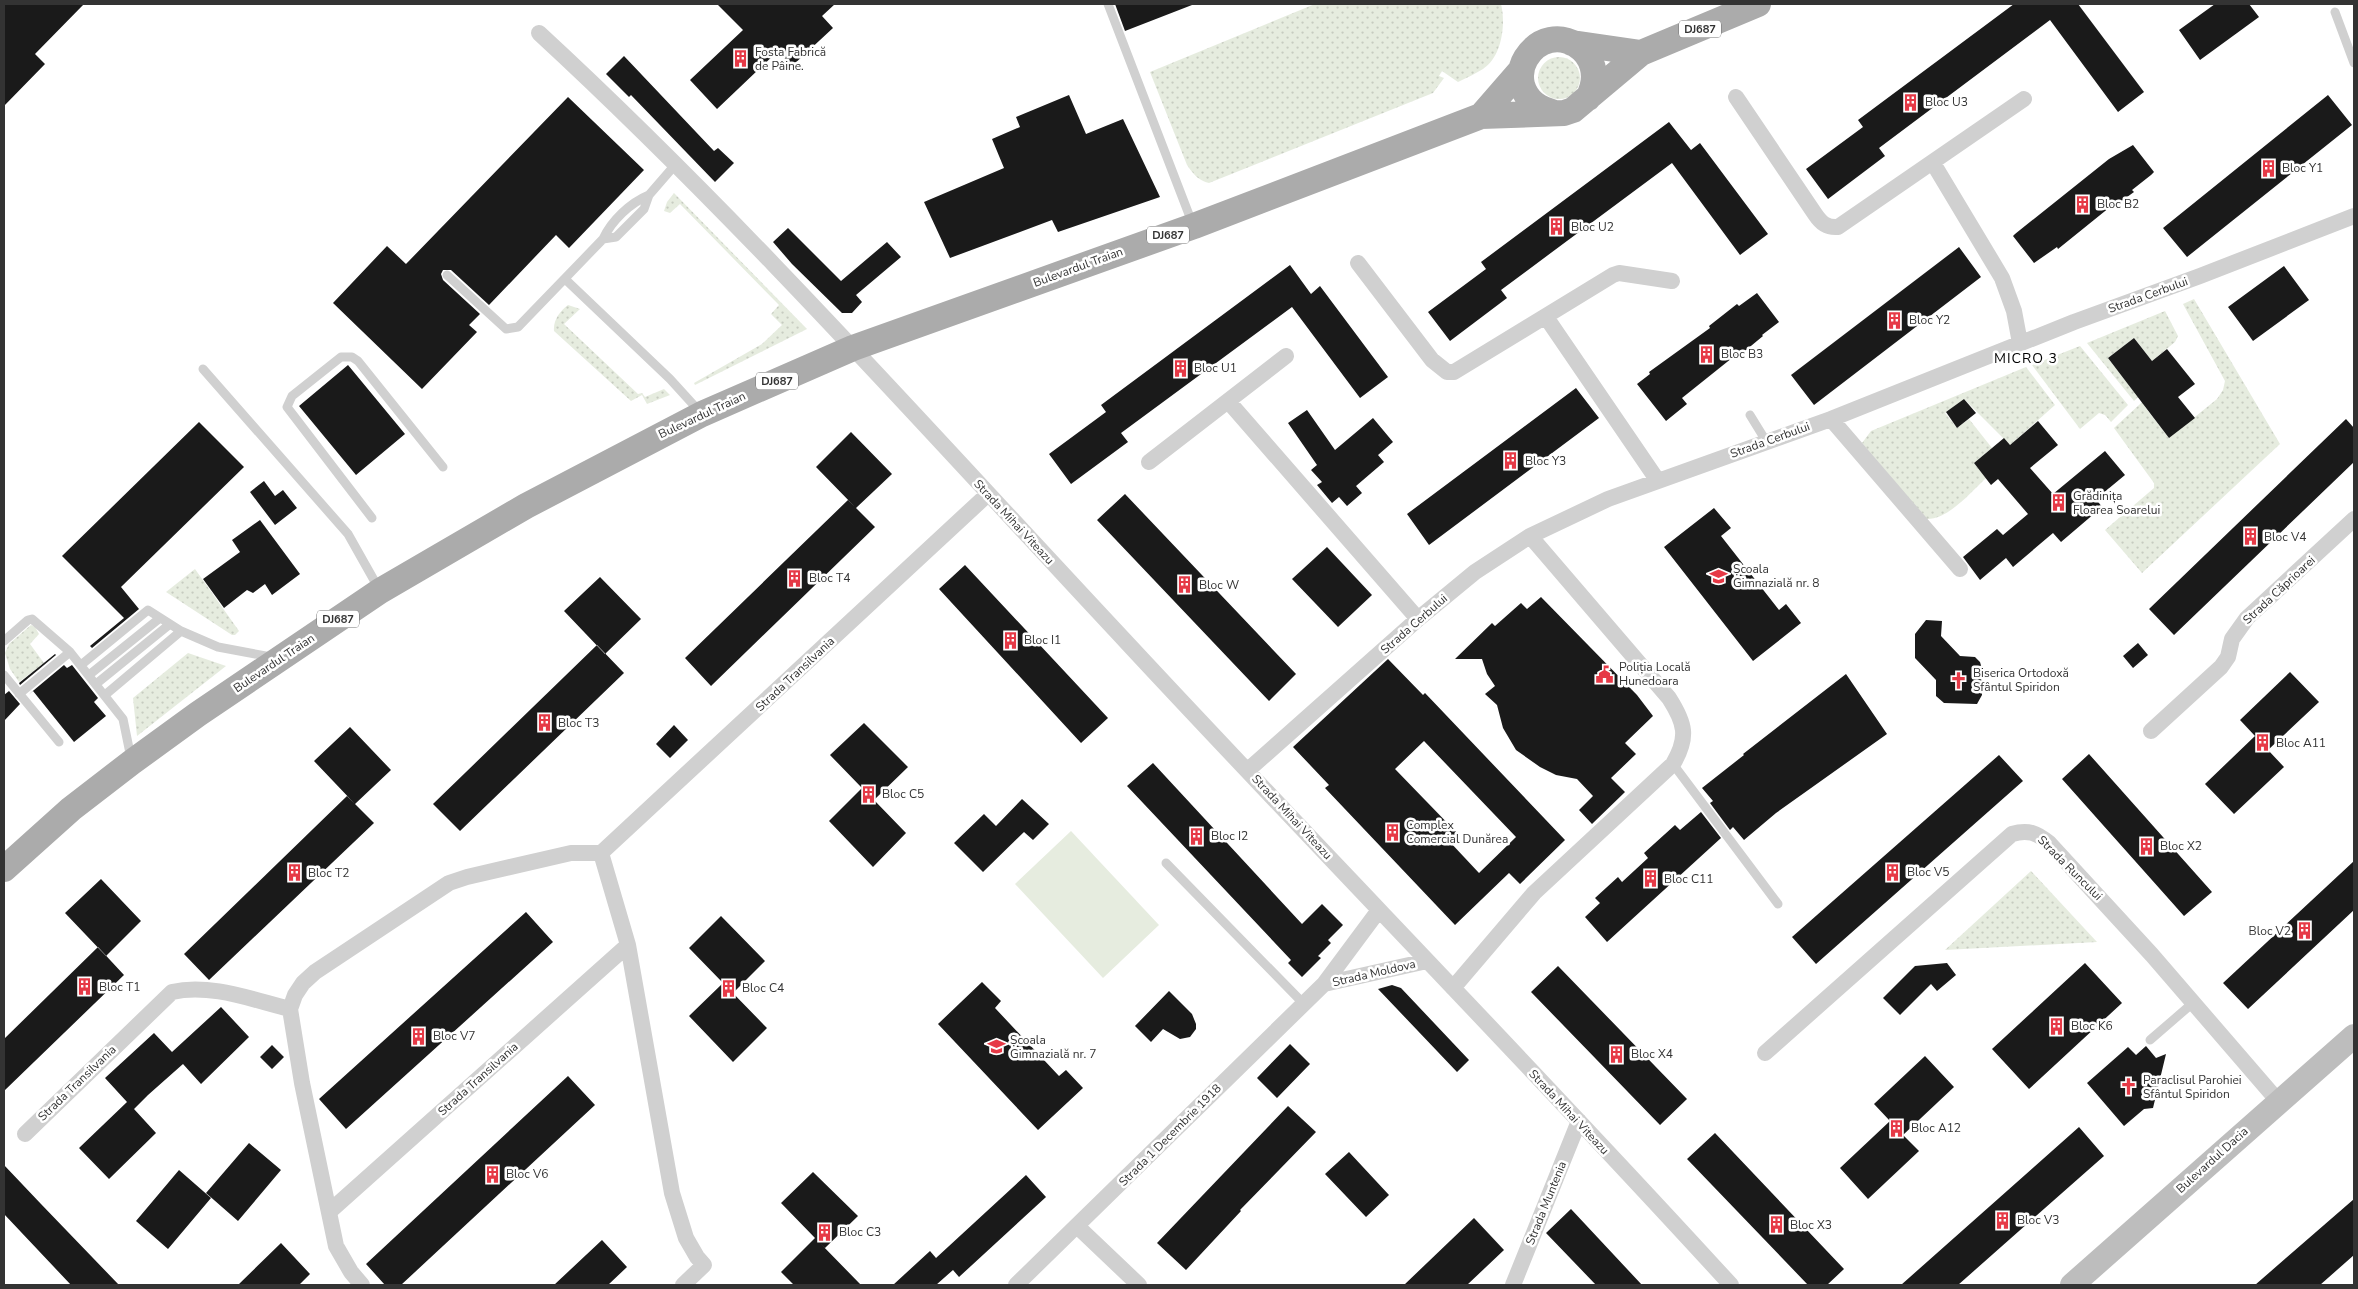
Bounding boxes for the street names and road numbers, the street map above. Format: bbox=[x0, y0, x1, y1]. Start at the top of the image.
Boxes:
road number: DJ687 bbox=[1679, 20, 1721, 38]
road number: DJ687 bbox=[1147, 226, 1189, 244]
street label: Bulevardul Traian bbox=[1031, 243, 1125, 291]
street label: Strada Cerbului bbox=[2106, 273, 2190, 317]
road number: DJ687 bbox=[756, 372, 798, 390]
street label: Bulevardul Traian bbox=[656, 388, 748, 442]
street label: Strada Cerbului bbox=[1728, 418, 1812, 462]
street label: Strada Mihai Viteazu bbox=[970, 476, 1058, 568]
street label: Strada Căprioarei bbox=[2239, 552, 2319, 628]
street label: Strada Cerbului bbox=[1377, 590, 1451, 658]
road number: DJ687 bbox=[317, 610, 359, 628]
street label: Bulevardul Traian bbox=[230, 630, 318, 696]
street label: Strada Transilvania bbox=[752, 633, 838, 715]
street label: Strada Mihai Viteazu bbox=[1248, 771, 1336, 863]
street label: Strada Runcului bbox=[2034, 832, 2106, 904]
street label: Strada Moldova bbox=[1331, 956, 1417, 990]
street label: Strada Transilvania bbox=[434, 1039, 522, 1119]
street label: Strada Transilvania bbox=[35, 1042, 119, 1124]
street label: Strada Mihai Viteazu bbox=[1525, 1066, 1613, 1158]
street label: Strada 1 Decembrie 1918 bbox=[1115, 1080, 1225, 1190]
street label: Bulevardul Dacia bbox=[2173, 1123, 2251, 1197]
street label: Strada Muntenia bbox=[1522, 1159, 1570, 1247]

